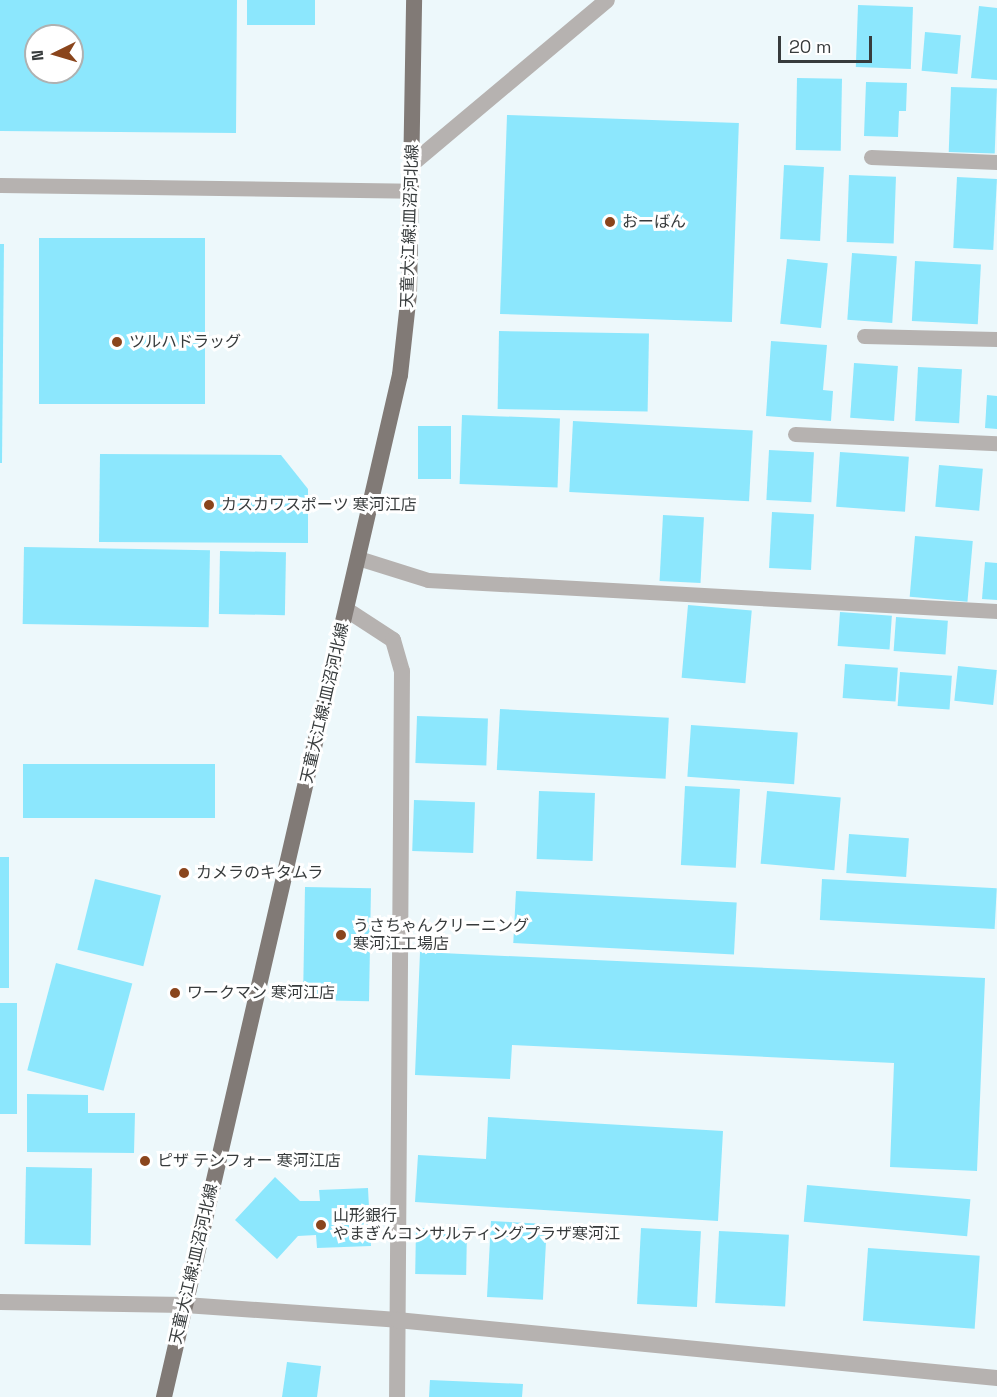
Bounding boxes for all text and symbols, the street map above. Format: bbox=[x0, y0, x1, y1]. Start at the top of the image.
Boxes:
north arrow bbox=[24, 24, 84, 84]
scale bar bbox=[781, 24, 876, 62]
text: 20 m bbox=[789, 35, 832, 58]
text: N bbox=[27, 49, 48, 62]
street label: 天童大江線;皿沼河北線 bbox=[398, 144, 422, 308]
place label: おーばん bbox=[622, 212, 686, 232]
marker: おーばん bbox=[603, 215, 617, 229]
place label: ツルハドラッグ bbox=[129, 332, 241, 352]
marker: ツルハドラッグ bbox=[110, 335, 124, 349]
place label: カスカワスポーツ 寒河江店 bbox=[221, 495, 417, 515]
marker: カスカワスポーツ 寒河江店 bbox=[202, 498, 216, 512]
street label: 天童大江線;皿沼河北線 bbox=[297, 621, 353, 785]
place label: カメラのキタムラ bbox=[196, 863, 324, 883]
marker: カメラのキタムラ bbox=[177, 866, 191, 880]
place label: うさちゃんクリーニング 寒河江工場店 bbox=[353, 916, 529, 954]
marker: うさちゃんクリーニング 寒河江工場店 bbox=[334, 928, 348, 942]
place label: ワークマン 寒河江店 bbox=[187, 983, 335, 1003]
marker: ワークマン 寒河江店 bbox=[168, 986, 182, 1000]
place label: ピザ テンフォー 寒河江店 bbox=[157, 1151, 341, 1171]
marker: ピザ テンフォー 寒河江店 bbox=[138, 1154, 152, 1168]
street label: 天童大江線;皿沼河北線 bbox=[166, 1182, 222, 1346]
place label: 山形銀行 やまぎんコンサルティングプラザ寒河江 bbox=[333, 1206, 621, 1244]
marker: 山形銀行 やまぎんコンサルティングプラザ寒河江 bbox=[314, 1218, 328, 1232]

